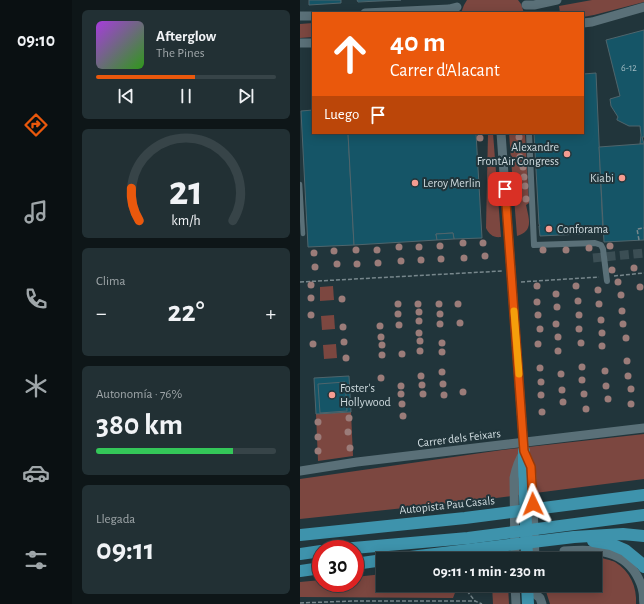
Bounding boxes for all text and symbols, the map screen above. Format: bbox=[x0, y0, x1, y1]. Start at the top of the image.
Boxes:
icon: ahead bbox=[324, 28, 376, 80]
text: Afterglow bbox=[156, 29, 216, 44]
text: 40 m bbox=[390, 29, 446, 57]
text: 09:10 bbox=[17, 32, 55, 50]
text: The Pines bbox=[156, 47, 205, 60]
text: Carrer d'Alacant bbox=[390, 62, 500, 80]
house number: 6-12 bbox=[621, 63, 637, 73]
icon: previous bbox=[115, 85, 137, 107]
icon: pause bbox=[175, 85, 197, 107]
icon: next bbox=[235, 85, 257, 107]
icon: arrive bbox=[367, 104, 389, 126]
text: Luego bbox=[324, 107, 359, 122]
icon: directions bbox=[22, 111, 50, 139]
place label: Alexandre FrontAir Congress bbox=[477, 141, 559, 167]
marker: Alexandre FrontAir Congress bbox=[562, 149, 572, 159]
text: 21 bbox=[169, 171, 203, 212]
pin bbox=[488, 172, 522, 206]
place label: Kiabi bbox=[590, 172, 614, 184]
marker: Kiabi bbox=[617, 173, 627, 183]
place label: Leroy Merlin bbox=[423, 177, 481, 190]
marker: Leroy Merlin bbox=[410, 178, 420, 188]
icon: arrive bbox=[494, 178, 516, 200]
icon: music bbox=[22, 198, 50, 226]
text: km/h bbox=[171, 214, 201, 228]
place label: Conforama bbox=[557, 223, 609, 235]
marker: Conforama bbox=[544, 224, 554, 234]
text: Clima bbox=[96, 275, 126, 288]
icon: phone bbox=[22, 285, 50, 313]
text: 22° bbox=[167, 297, 205, 327]
text: − bbox=[96, 302, 107, 324]
text: + bbox=[265, 302, 276, 324]
icon: climate bbox=[22, 372, 50, 400]
place label: Foster's Hollywood bbox=[340, 382, 391, 409]
text: Autonomía · 76% bbox=[96, 388, 182, 401]
marker: Foster's Hollywood bbox=[327, 390, 337, 400]
text: 380 km bbox=[96, 410, 183, 440]
street label: Carrer dels Feixars bbox=[417, 427, 501, 449]
icon: car bbox=[22, 459, 50, 487]
position arrow bbox=[512, 483, 554, 525]
street label: Autopista Pau Casals bbox=[399, 494, 495, 516]
text: Llegada bbox=[96, 513, 135, 526]
text: 09:11 bbox=[96, 535, 155, 565]
speed limit sign: 30 bbox=[312, 540, 364, 592]
icon: filters bbox=[22, 546, 50, 574]
text: 09:11 · 1 min · 230 m bbox=[433, 564, 545, 579]

